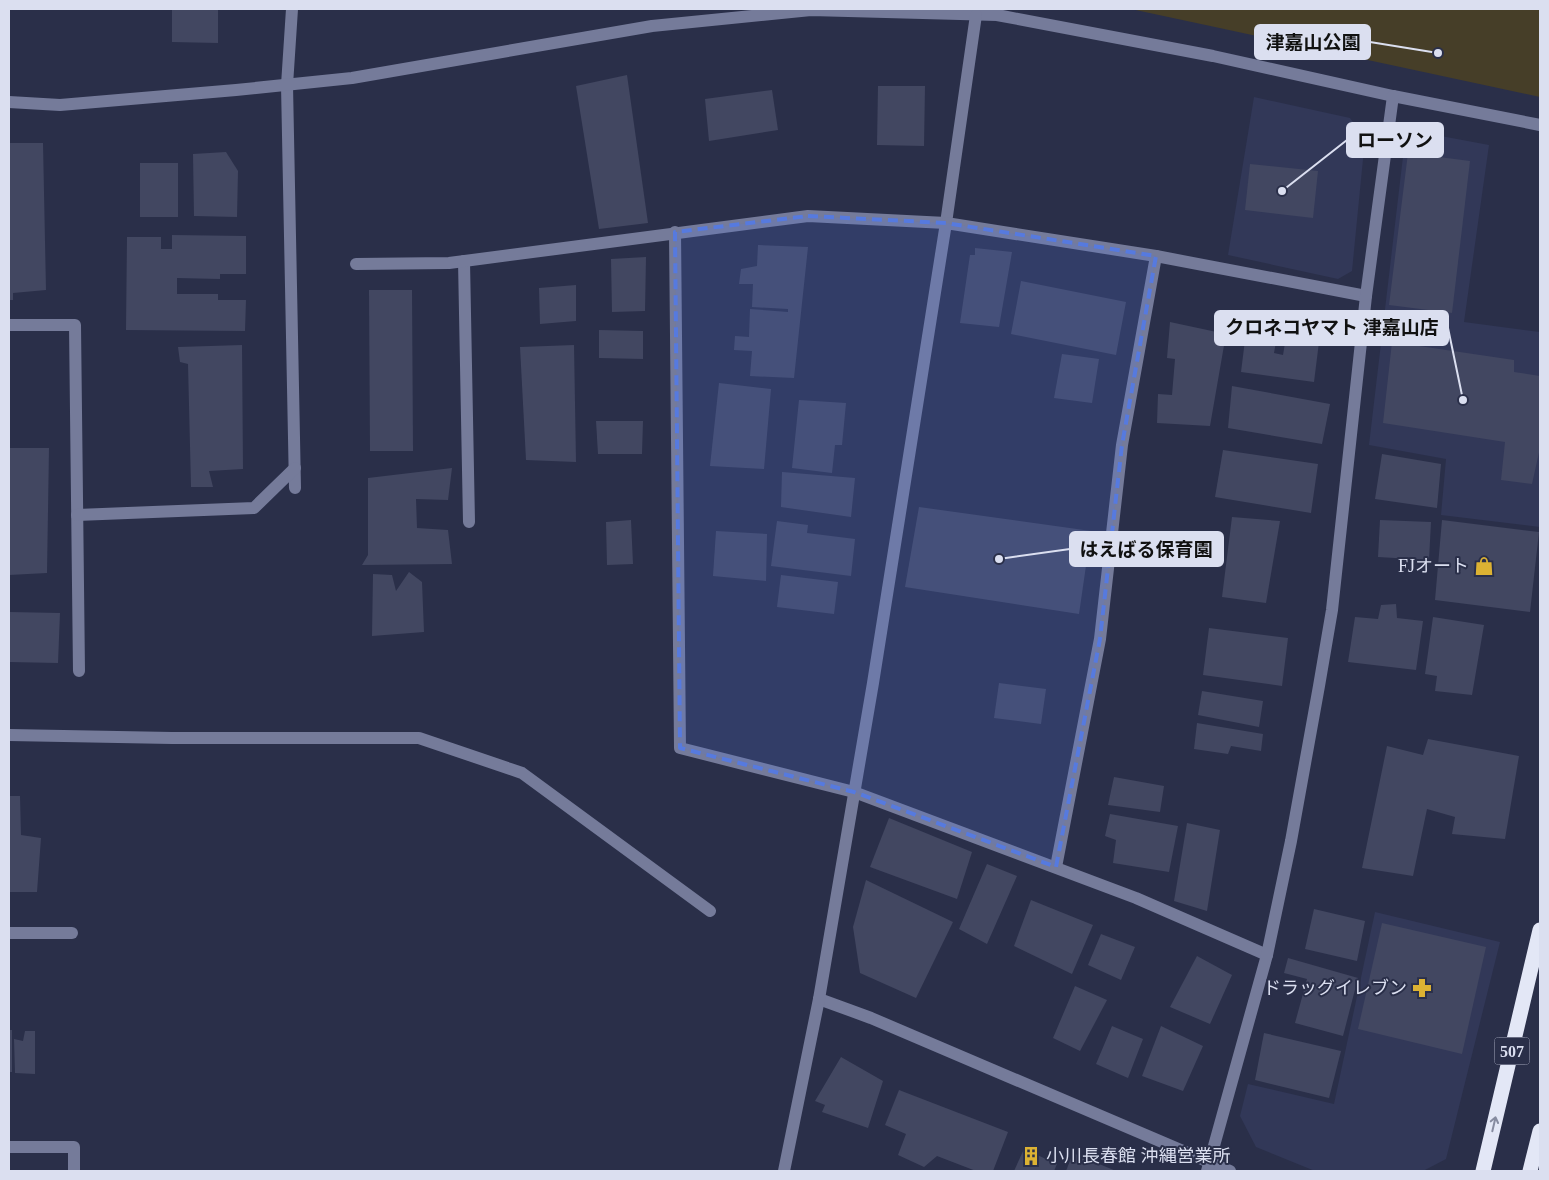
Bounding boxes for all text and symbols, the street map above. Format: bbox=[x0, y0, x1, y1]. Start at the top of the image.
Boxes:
callout: 津嘉山公園 bbox=[1255, 25, 1370, 59]
text: 津嘉山公園 bbox=[1265, 32, 1361, 53]
callout: ローソン bbox=[1347, 123, 1443, 157]
text: ローソン bbox=[1357, 130, 1433, 151]
callout: クロネコヤマト 津嘉山店 bbox=[1215, 311, 1448, 345]
text: クロネコヤマト 津嘉山店 bbox=[1225, 317, 1439, 338]
callout: はえばる保育園 bbox=[1070, 532, 1223, 566]
text: はえばる保育園 bbox=[1079, 539, 1213, 560]
shop icon: FJオート bbox=[1473, 555, 1495, 577]
place label: FJオート bbox=[1398, 556, 1469, 576]
pharmacy icon: ドラッグイレブン bbox=[1411, 977, 1433, 999]
place label: ドラッグイレブン bbox=[1263, 978, 1407, 998]
road number: 507 bbox=[1494, 1038, 1530, 1064]
one-way arrow bbox=[1490, 1116, 1499, 1132]
building icon: 小川長春館 沖縄営業所 bbox=[1020, 1145, 1042, 1167]
place label: 小川長春館 沖縄営業所 bbox=[1046, 1146, 1231, 1166]

